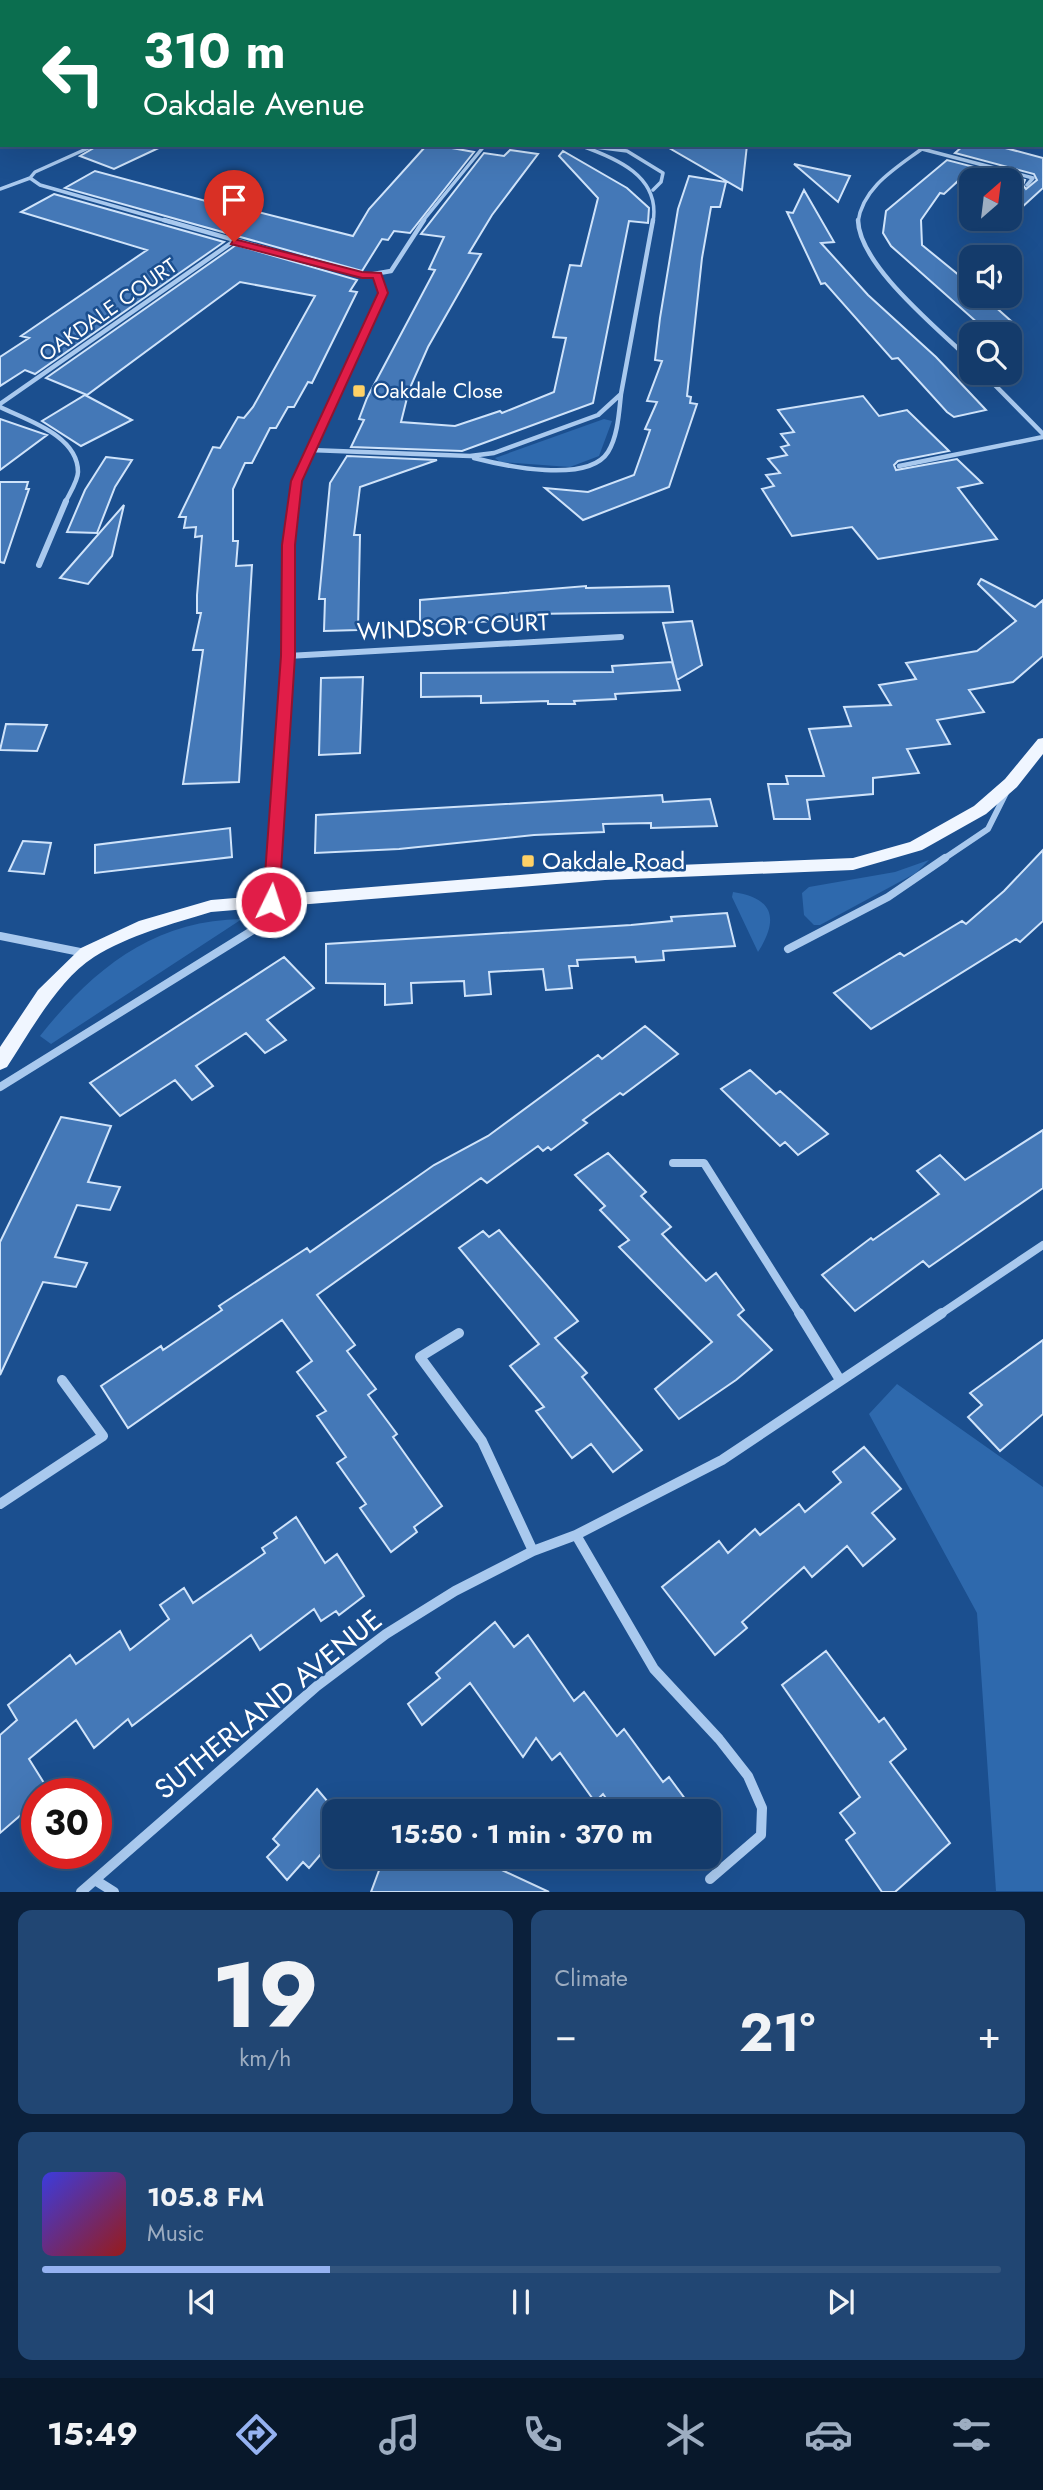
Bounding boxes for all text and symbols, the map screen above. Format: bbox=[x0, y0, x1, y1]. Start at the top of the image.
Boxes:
text: 310 m bbox=[143, 16, 286, 86]
icon: left bbox=[28, 28, 119, 119]
text: Oakdale Avenue bbox=[143, 81, 365, 127]
north arrow bbox=[959, 168, 1022, 231]
map controls bbox=[959, 168, 1022, 385]
pin bbox=[204, 170, 264, 242]
icon: arrive bbox=[215, 181, 253, 219]
button: sound bbox=[959, 245, 1022, 308]
street label: OAKDALE COURT bbox=[33, 251, 183, 369]
button: search bbox=[959, 322, 1022, 385]
place label: Oakdale Close bbox=[373, 376, 503, 406]
marker: Oakdale Close bbox=[351, 383, 367, 399]
street label: WINDSOR COURT bbox=[356, 604, 550, 649]
place label: Oakdale Road bbox=[542, 843, 685, 878]
marker: Oakdale Road bbox=[520, 853, 536, 869]
position arrow bbox=[234, 865, 308, 939]
street label: SUTHERLAND AVENUE bbox=[146, 1600, 391, 1809]
speed limit sign: 30 bbox=[21, 1778, 112, 1869]
text: 15:50 · 1 min · 370 m bbox=[390, 1815, 653, 1853]
text: 19 bbox=[212, 1930, 319, 2061]
text: Climate bbox=[555, 1961, 628, 1995]
text: 21° bbox=[739, 1995, 815, 2071]
text: − bbox=[555, 2007, 577, 2062]
text: + bbox=[978, 2007, 1001, 2062]
text: km/h bbox=[239, 2041, 291, 2075]
text: 105.8 FM bbox=[147, 2178, 264, 2216]
text: Music bbox=[147, 2216, 204, 2250]
icon: previous bbox=[183, 2283, 221, 2321]
icon: pause bbox=[502, 2283, 540, 2321]
icon: next bbox=[822, 2283, 860, 2321]
icon: directions bbox=[232, 2410, 281, 2459]
icon: music bbox=[375, 2410, 424, 2459]
icon: phone bbox=[518, 2410, 567, 2459]
icon: climate bbox=[661, 2410, 710, 2459]
icon: car bbox=[804, 2410, 853, 2459]
icon: filters bbox=[947, 2410, 996, 2459]
text: 15:49 bbox=[47, 2411, 138, 2457]

